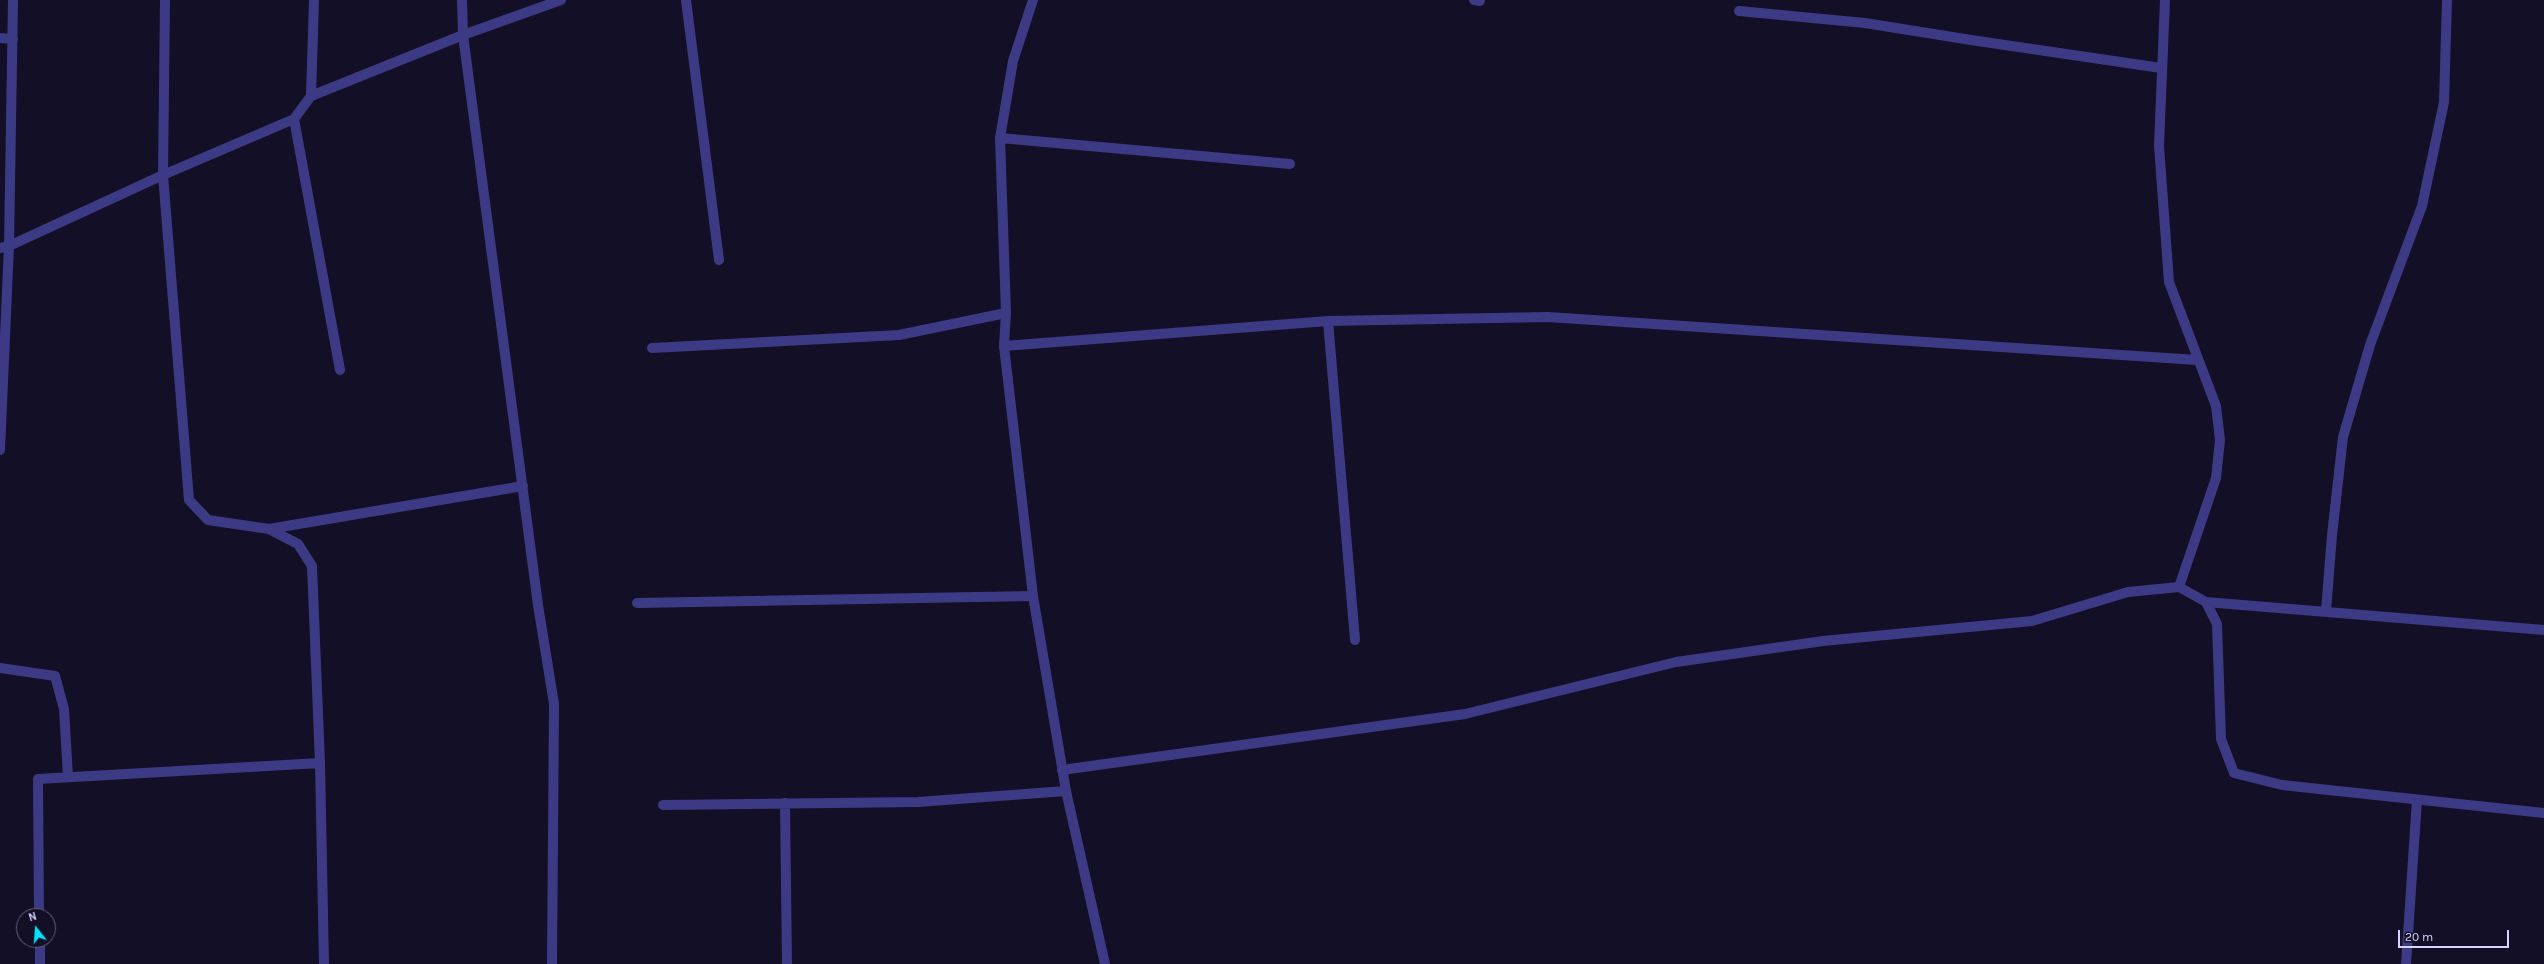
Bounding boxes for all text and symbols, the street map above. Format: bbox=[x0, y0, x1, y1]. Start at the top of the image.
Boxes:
north arrow bbox=[16, 908, 56, 948]
text: N bbox=[27, 910, 38, 924]
scale bar bbox=[2400, 922, 2511, 948]
text: 20 m bbox=[2405, 930, 2433, 944]

